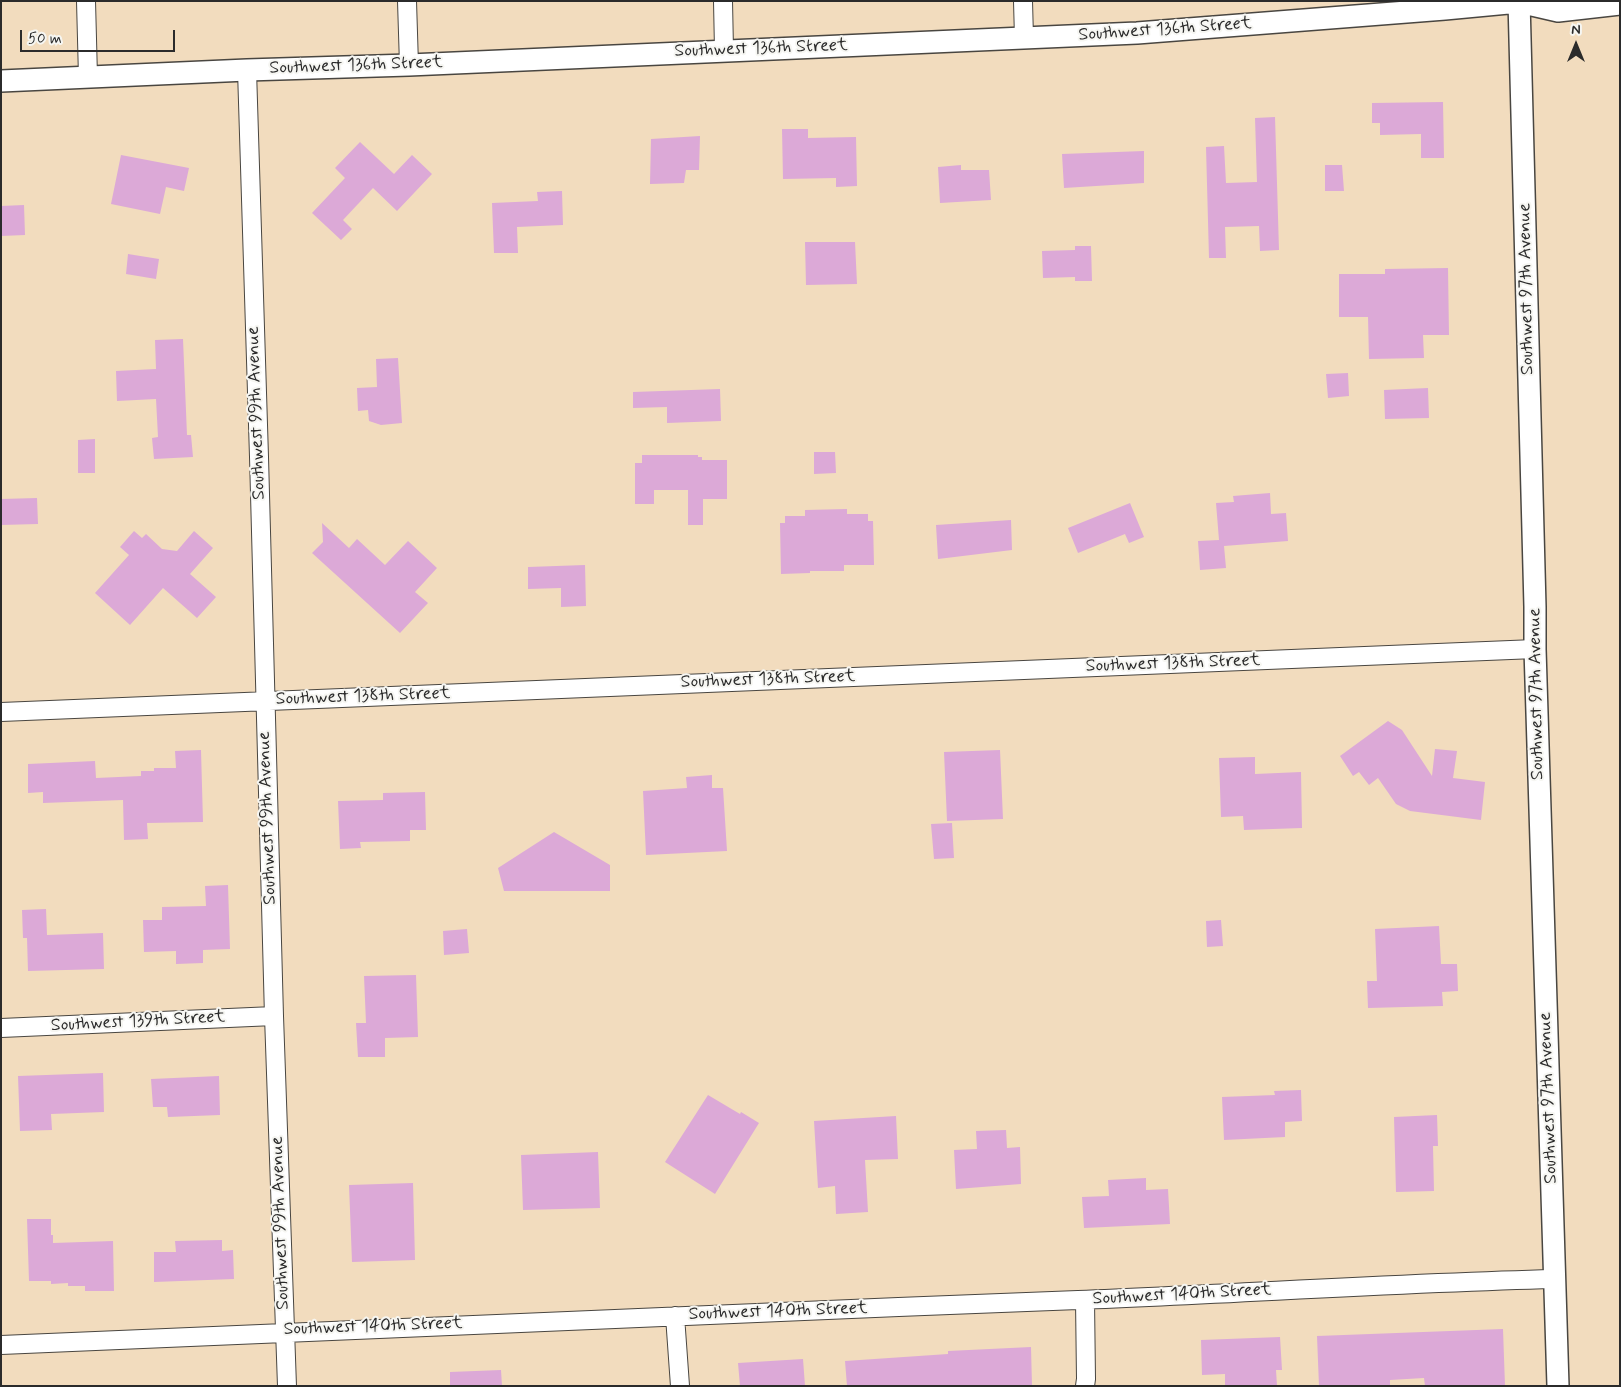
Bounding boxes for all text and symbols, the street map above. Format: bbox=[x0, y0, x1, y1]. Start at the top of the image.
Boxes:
street label: Southwest 136th Street bbox=[1078, 13, 1252, 47]
scale bar bbox=[22, 20, 178, 52]
north arrow bbox=[1551, 20, 1601, 70]
text: N bbox=[1571, 21, 1581, 39]
text: 50 m bbox=[28, 29, 62, 49]
street label: Southwest 136th Street bbox=[674, 35, 848, 63]
street label: Southwest 136th Street bbox=[269, 52, 443, 80]
street label: Southwest 97th Avenue bbox=[1515, 203, 1539, 375]
street label: Southwest 99th Avenue bbox=[243, 326, 271, 500]
street label: Southwest 97th Avenue bbox=[1525, 608, 1549, 780]
street label: Southwest 138th Street bbox=[1085, 650, 1261, 678]
street label: Southwest 138th Street bbox=[680, 666, 856, 694]
street label: Southwest 138th Street bbox=[275, 683, 451, 711]
street label: Southwest 99th Avenue bbox=[254, 731, 282, 905]
street label: Southwest 139th Street bbox=[50, 1007, 226, 1037]
street label: Southwest 97th Avenue bbox=[1535, 1012, 1563, 1184]
street label: Southwest 99th Avenue bbox=[267, 1136, 295, 1310]
street label: Southwest 140th Street bbox=[1092, 1280, 1272, 1310]
street label: Southwest 140th Street bbox=[688, 1298, 868, 1326]
street label: Southwest 140th Street bbox=[283, 1313, 463, 1341]

